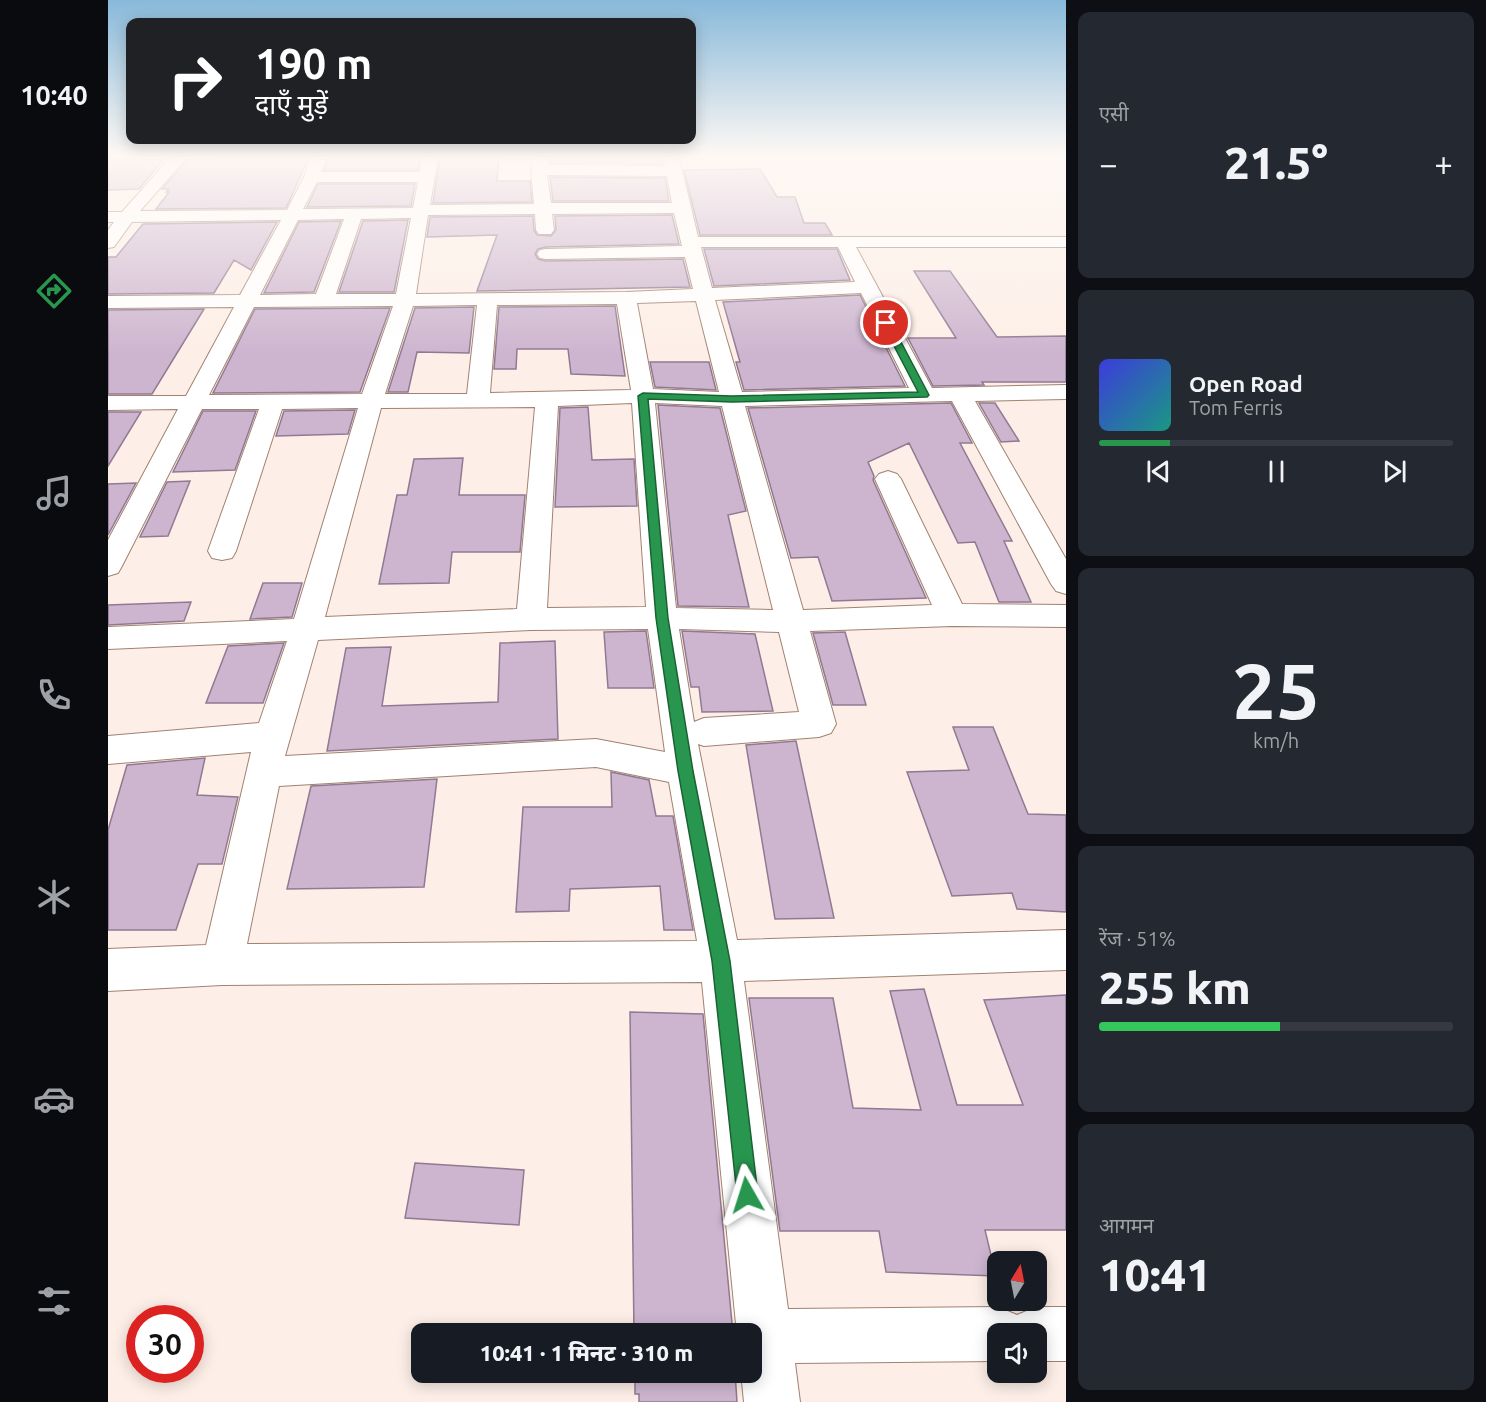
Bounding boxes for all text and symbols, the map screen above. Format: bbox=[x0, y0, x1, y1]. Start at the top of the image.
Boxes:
text: 190 m bbox=[255, 40, 372, 87]
icon: right bbox=[156, 42, 234, 120]
text: 10:40 bbox=[20, 80, 88, 110]
text: दाएँ मुड़ें bbox=[255, 89, 328, 119]
text: एसी bbox=[1099, 102, 1129, 125]
text: 21.5° bbox=[1224, 137, 1328, 188]
text: − bbox=[1099, 145, 1118, 182]
text: + bbox=[1434, 145, 1453, 182]
icon: directions bbox=[33, 270, 75, 312]
pin bbox=[860, 297, 911, 348]
icon: arrive bbox=[869, 306, 902, 339]
text: Open Road bbox=[1189, 371, 1303, 396]
text: Tom Ferris bbox=[1189, 396, 1283, 419]
icon: previous bbox=[1142, 455, 1175, 488]
icon: pause bbox=[1260, 455, 1293, 488]
icon: next bbox=[1378, 455, 1411, 488]
icon: music bbox=[33, 472, 75, 514]
text: 25 bbox=[1232, 646, 1320, 734]
icon: phone bbox=[33, 674, 75, 716]
text: km/h bbox=[1253, 729, 1299, 752]
icon: climate bbox=[33, 876, 75, 918]
text: रेंज · 51% bbox=[1099, 927, 1175, 950]
text: 255 km bbox=[1099, 962, 1251, 1013]
icon: car bbox=[33, 1078, 75, 1120]
position arrow bbox=[715, 1163, 779, 1227]
text: आगमन bbox=[1099, 1214, 1154, 1237]
text: 10:41 bbox=[1099, 1249, 1212, 1300]
north arrow bbox=[987, 1251, 1047, 1311]
map controls bbox=[987, 1251, 1047, 1383]
icon: filters bbox=[33, 1280, 75, 1322]
speed limit sign: 30 bbox=[126, 1305, 204, 1383]
button: sound bbox=[987, 1323, 1047, 1383]
text: 10:41 · 1 मिनट · 310 m bbox=[480, 1340, 693, 1365]

